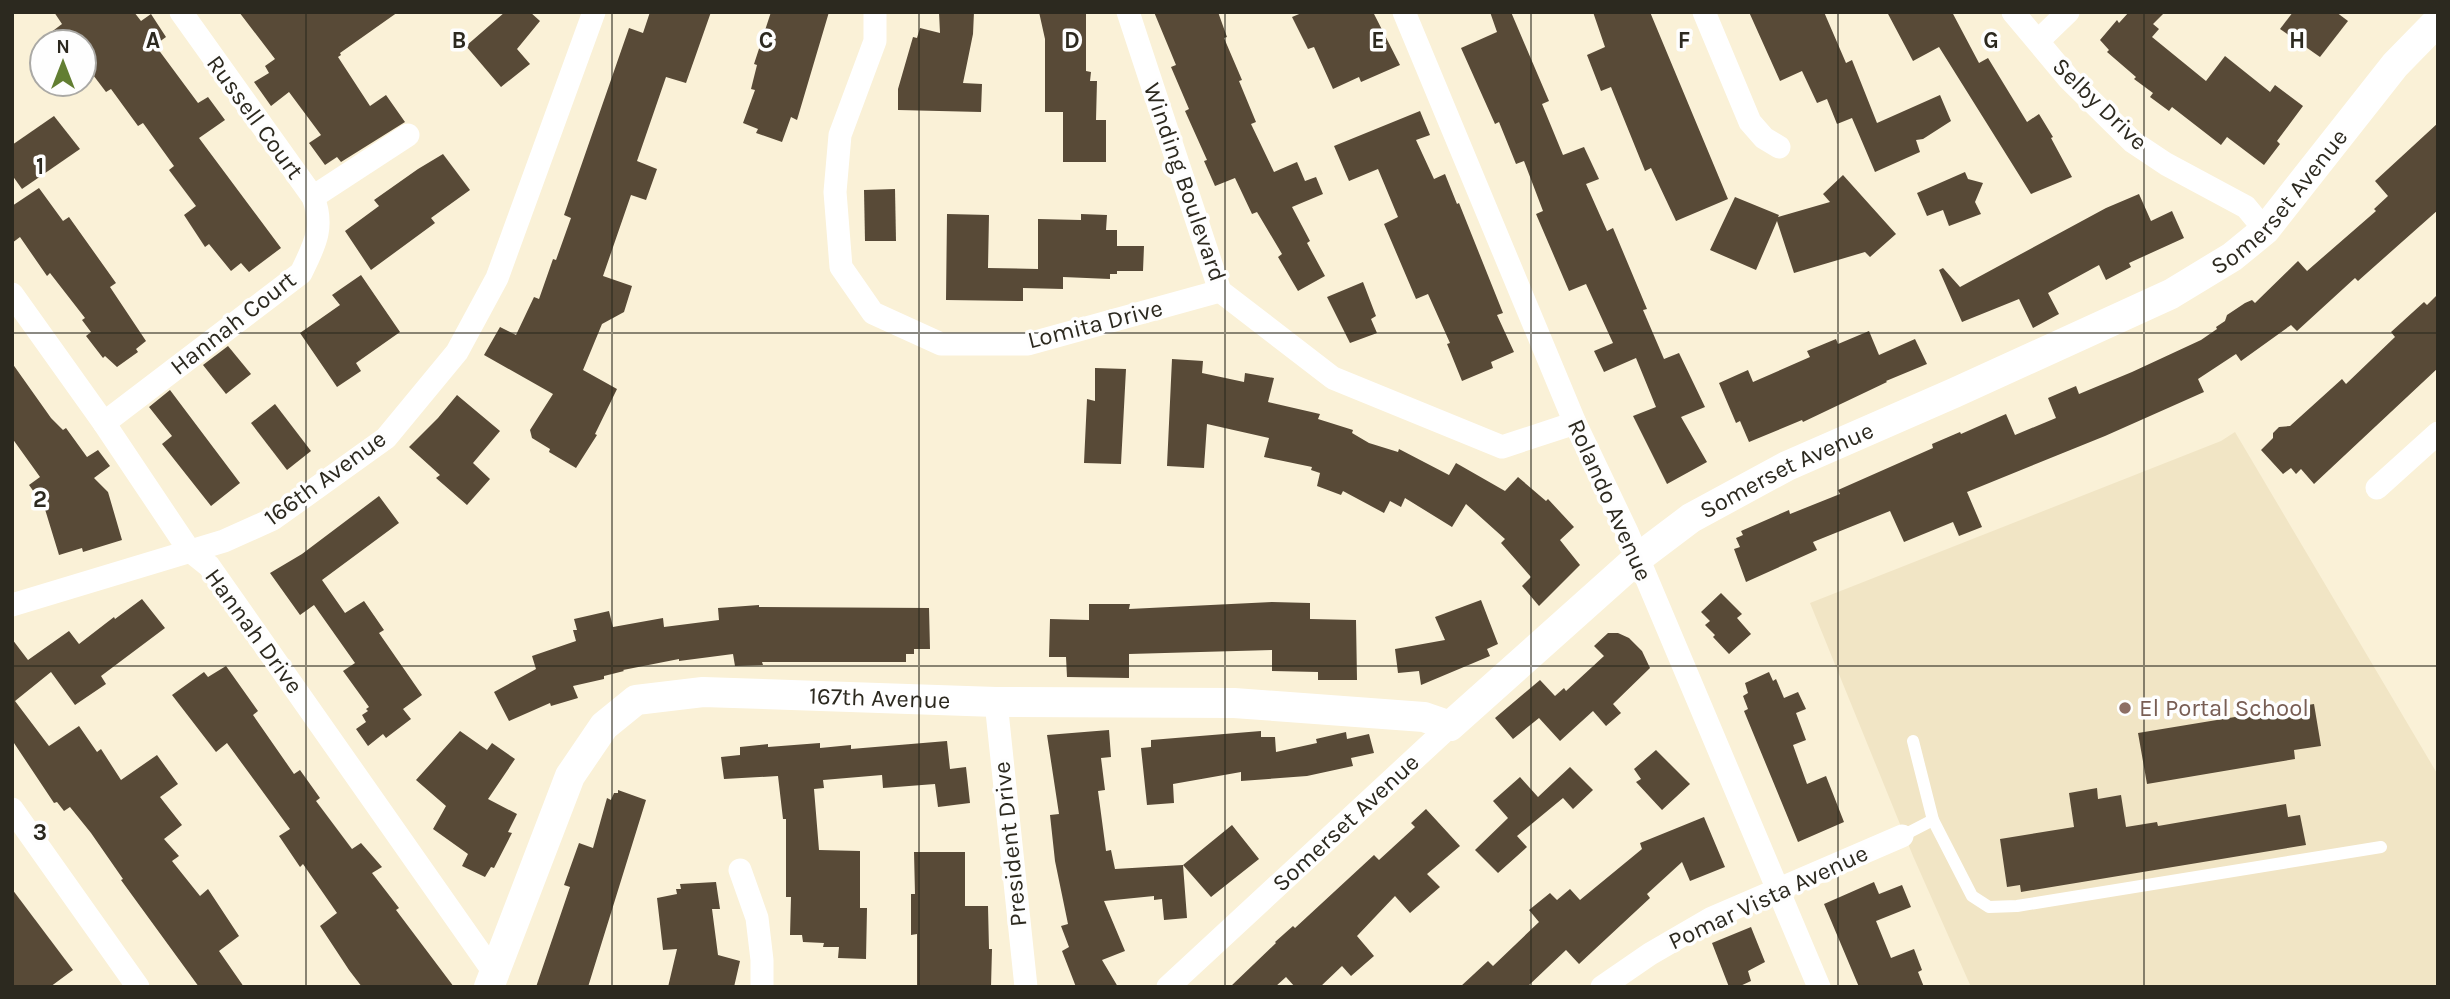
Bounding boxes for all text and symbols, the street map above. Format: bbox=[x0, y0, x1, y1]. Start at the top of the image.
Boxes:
text: A bbox=[146, 27, 160, 54]
text: B bbox=[452, 27, 466, 54]
text: C bbox=[759, 27, 773, 54]
text: D bbox=[1064, 27, 1080, 54]
text: E bbox=[1371, 27, 1385, 54]
text: F bbox=[1678, 27, 1690, 54]
text: G bbox=[1983, 27, 1999, 54]
text: H bbox=[2289, 27, 2305, 54]
north arrow bbox=[28, 28, 98, 98]
text: N bbox=[56, 36, 70, 58]
street label: Russell Court bbox=[201, 50, 309, 184]
street label: Selby Drive bbox=[2047, 52, 2153, 156]
street label: Winding Boulevard bbox=[1138, 79, 1232, 285]
street label: Somerset Avenue bbox=[2206, 123, 2353, 280]
text: 1 bbox=[36, 153, 44, 180]
street label: Hannah Court bbox=[165, 265, 301, 381]
street label: Lomita Drive bbox=[1025, 294, 1165, 354]
street label: Rolando Avenue bbox=[1562, 415, 1658, 585]
street label: Somerset Avenue bbox=[1695, 416, 1878, 525]
street label: 166th Avenue bbox=[259, 424, 391, 532]
text: 2 bbox=[33, 486, 47, 513]
street label: Hannah Drive bbox=[199, 563, 309, 699]
street label: 167th Avenue bbox=[809, 682, 951, 714]
place label: El Portal School bbox=[2139, 694, 2309, 722]
marker: El Portal School bbox=[2117, 700, 2133, 716]
street label: Somerset Avenue bbox=[1266, 748, 1425, 897]
street label: President Drive bbox=[987, 760, 1033, 928]
text: 3 bbox=[33, 819, 47, 846]
street label: Pomar Vista Avenue bbox=[1664, 839, 1872, 955]

